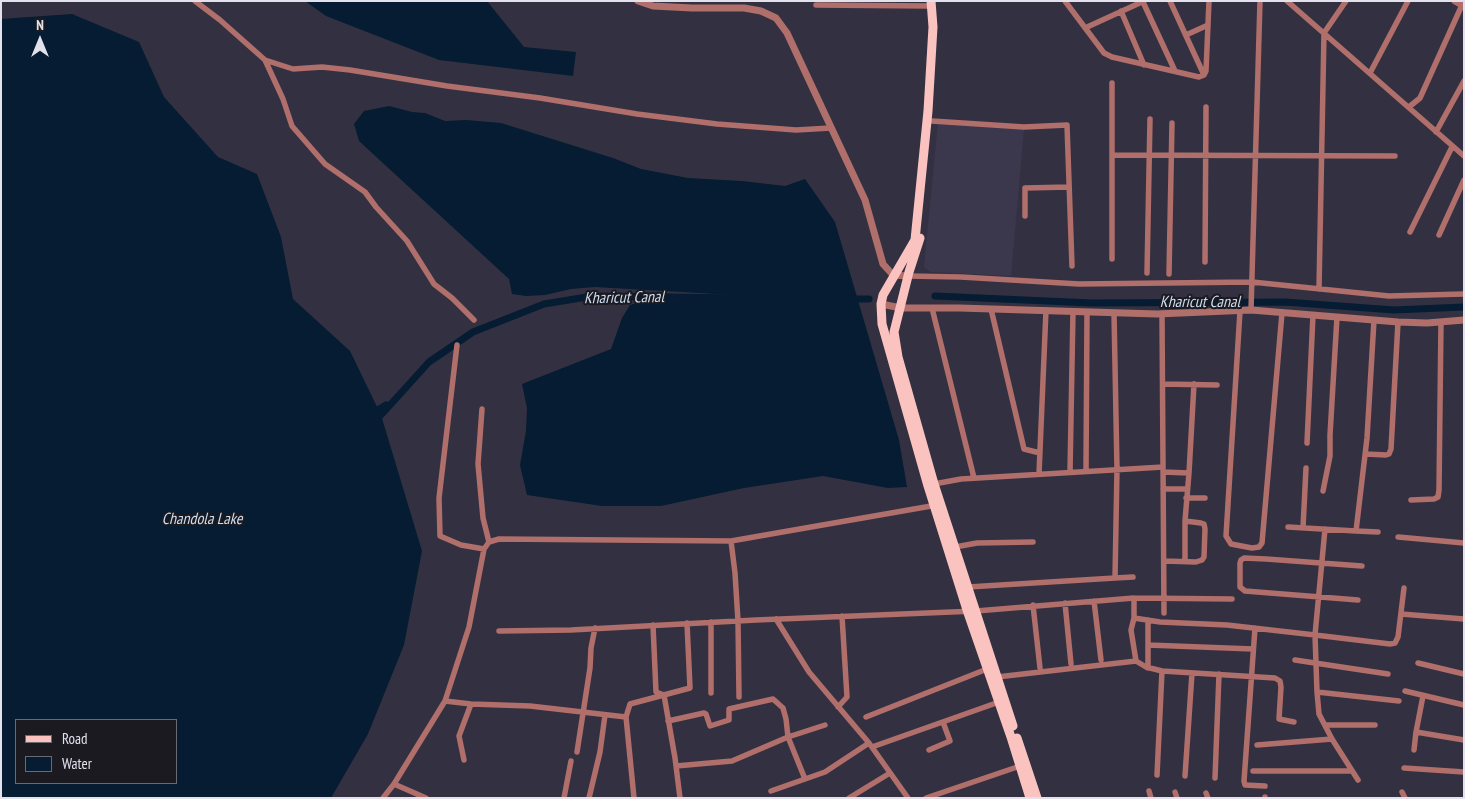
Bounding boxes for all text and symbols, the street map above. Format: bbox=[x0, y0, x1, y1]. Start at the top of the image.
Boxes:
north arrow bbox=[15, 15, 65, 65]
text: N bbox=[36, 16, 44, 34]
water label: Kharicut Canal bbox=[584, 288, 664, 308]
water label: Kharicut Canal bbox=[1160, 292, 1240, 312]
water label: Chandola Lake bbox=[162, 509, 242, 529]
legend bbox=[15, 719, 178, 784]
text: Road bbox=[62, 729, 88, 748]
text: Water bbox=[62, 754, 92, 773]

